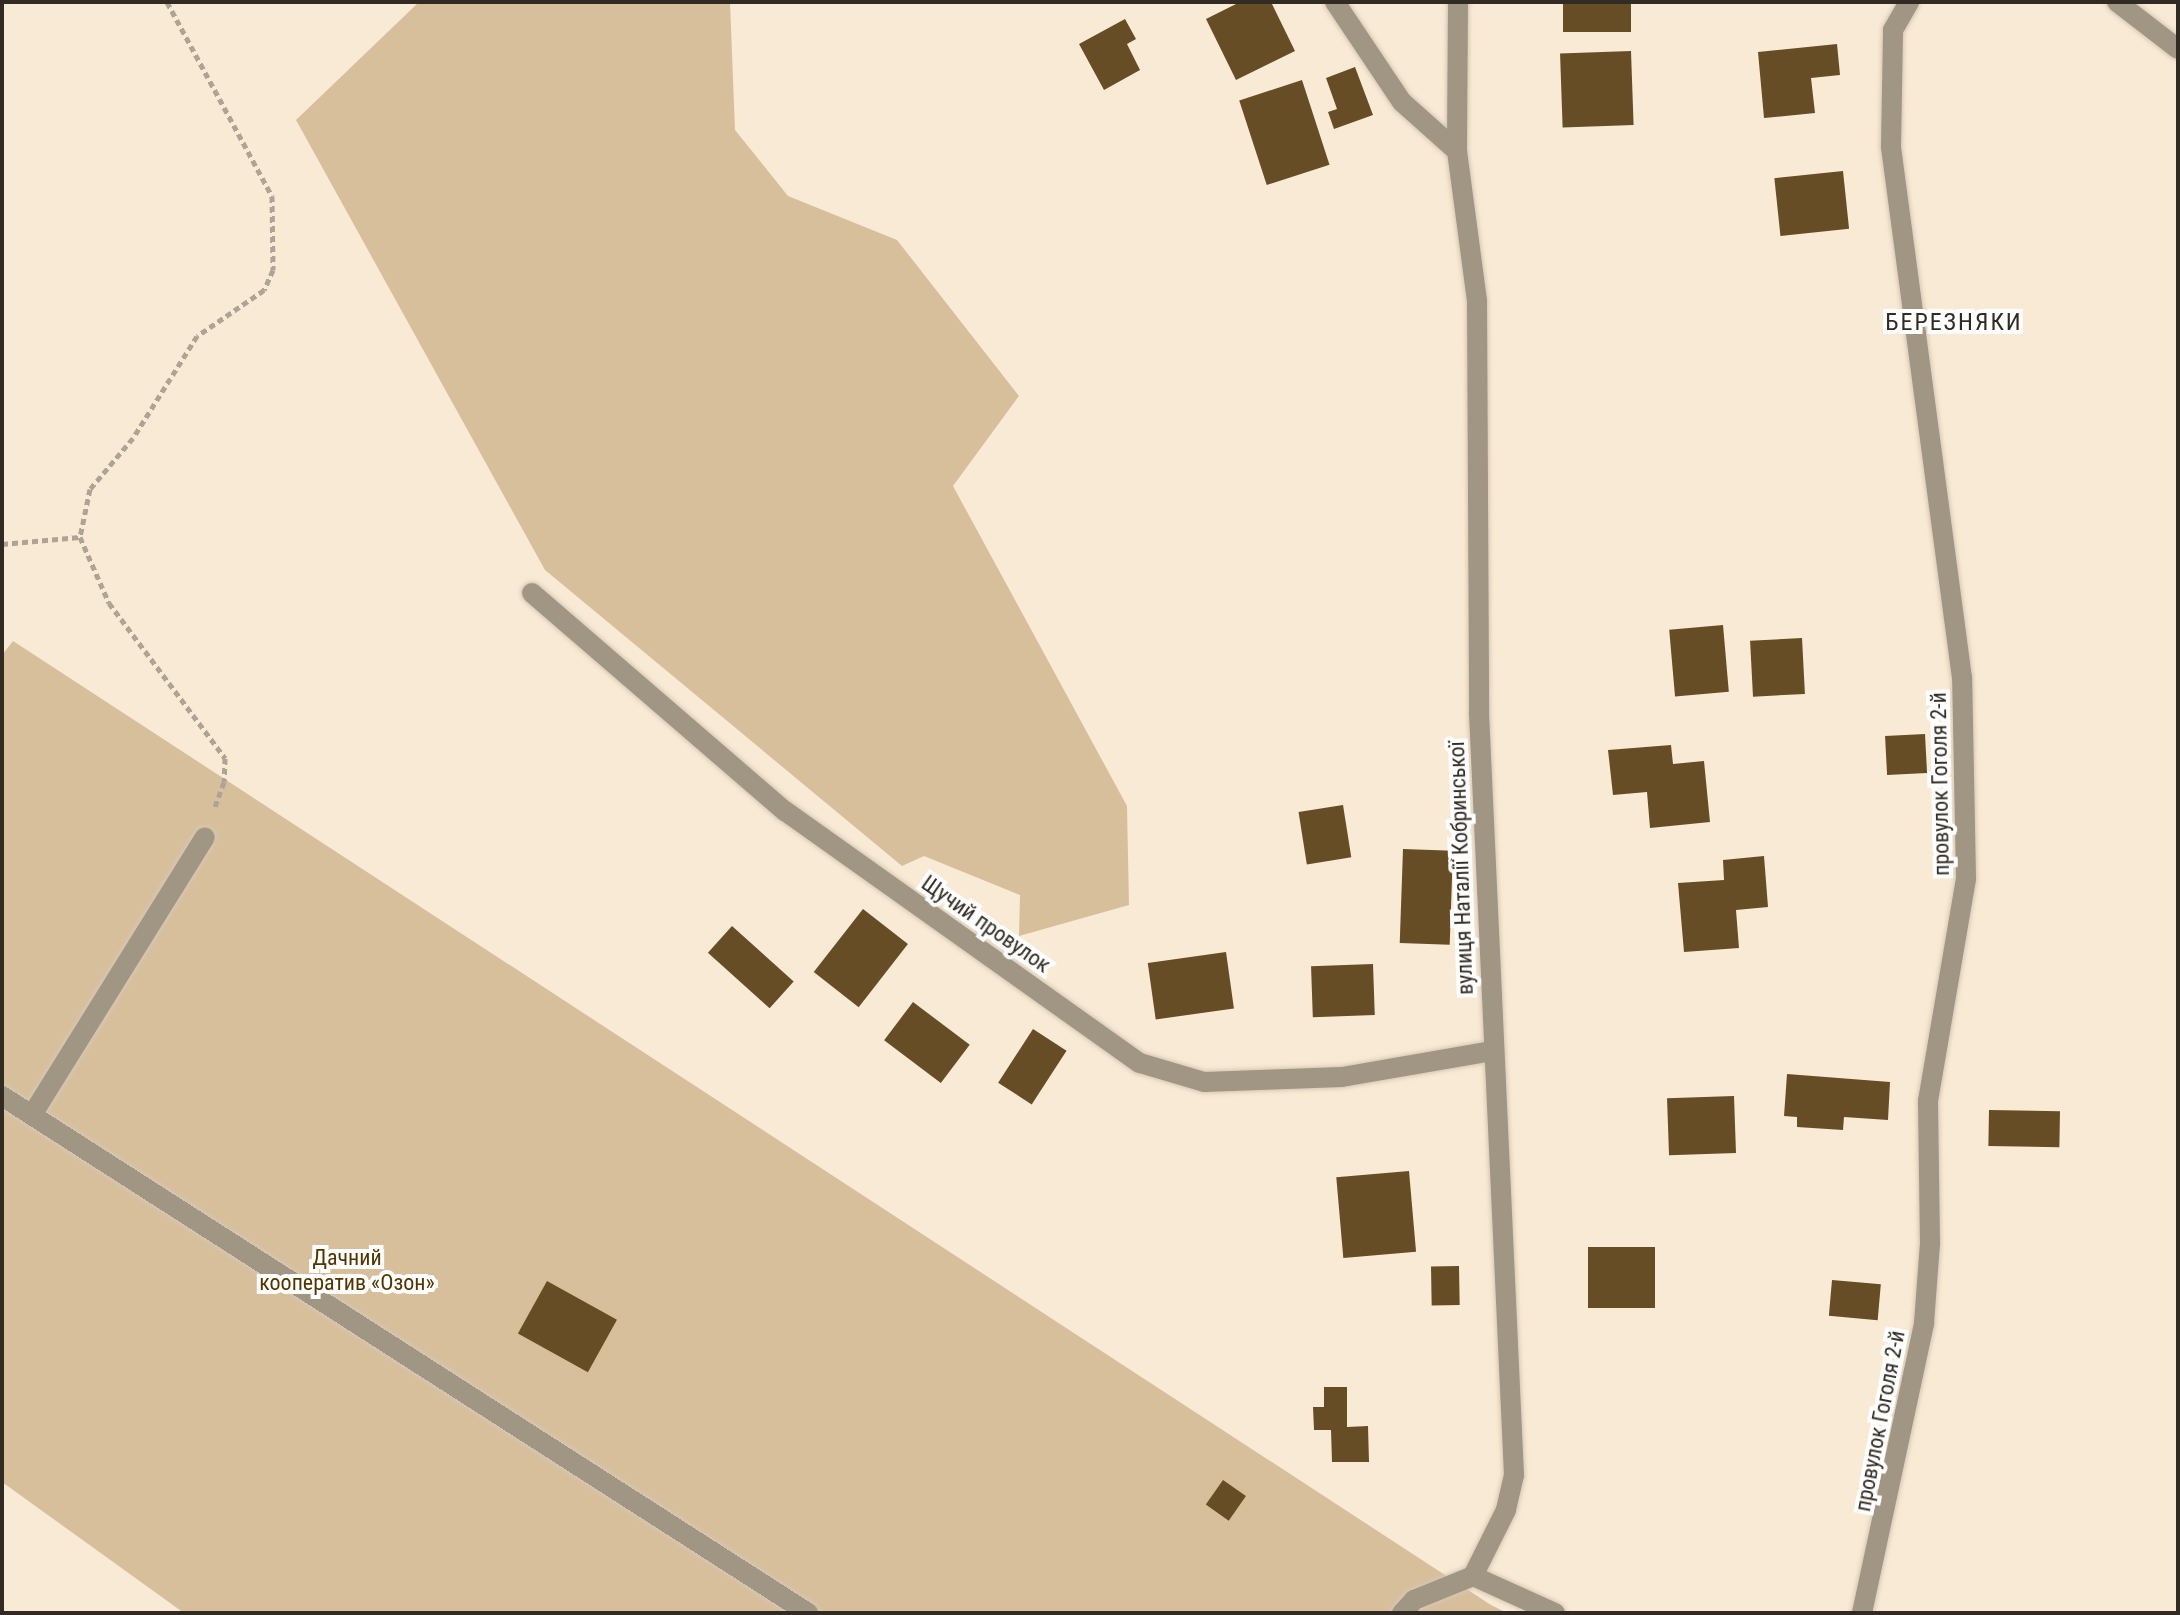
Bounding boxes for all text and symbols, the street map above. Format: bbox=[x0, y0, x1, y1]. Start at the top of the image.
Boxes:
district label: БЕРЕЗНЯКИ bbox=[1885, 309, 2023, 337]
street label: провулок Гоголя 2-й bbox=[1925, 692, 1955, 876]
street label: вулиця Наталії Кобринської bbox=[1443, 741, 1479, 995]
street label: Щучий провулок bbox=[916, 870, 1056, 978]
park label: Дачний кооператив «Озон» bbox=[259, 1244, 435, 1296]
street label: провулок Гоголя 2-й bbox=[1850, 1328, 1910, 1514]

